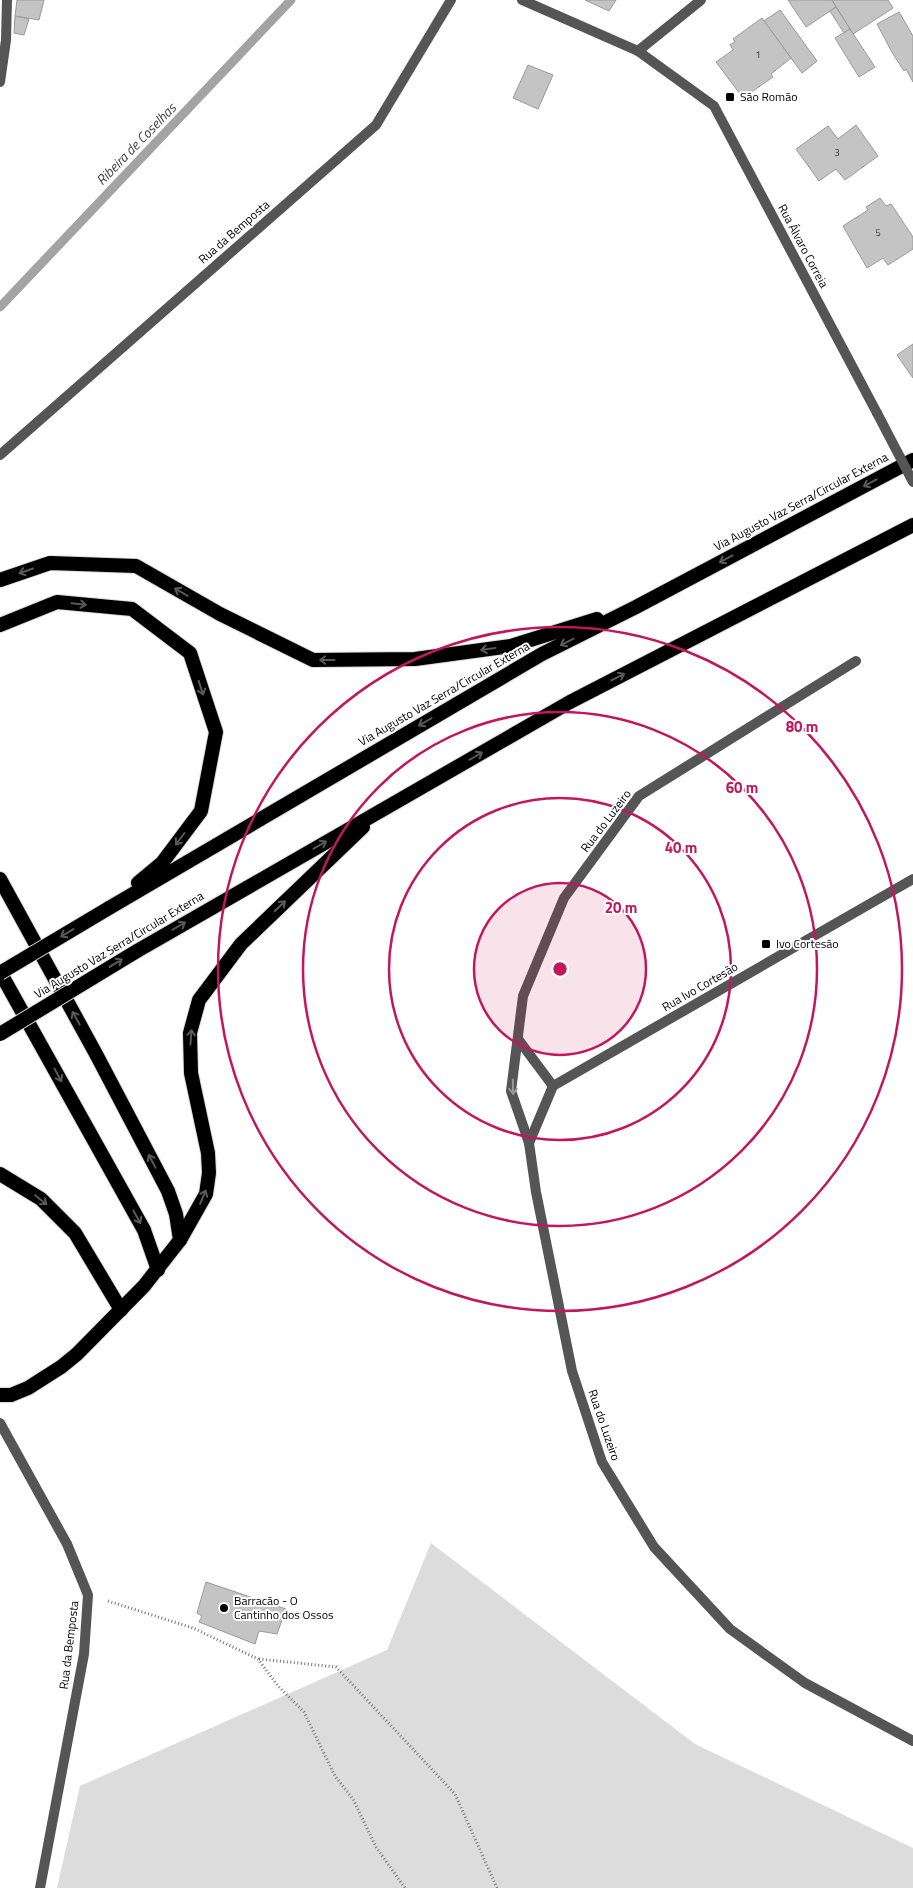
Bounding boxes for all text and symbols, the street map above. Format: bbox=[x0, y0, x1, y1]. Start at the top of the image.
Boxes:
house number: 1 bbox=[755, 47, 761, 62]
place label: São Romão bbox=[740, 87, 798, 106]
marker: São Romão bbox=[724, 91, 736, 103]
water label: Ribeira de Coselhas bbox=[91, 97, 181, 190]
house number: 3 bbox=[834, 145, 840, 160]
street label: Rua da Bemposta bbox=[194, 195, 274, 268]
street label: Rua Álvaro Correia bbox=[773, 200, 834, 291]
house number: 5 bbox=[875, 225, 881, 240]
street label: Via Augusto Vaz Serra/Circular Externa bbox=[710, 447, 891, 556]
one-way arrow bbox=[863, 479, 878, 488]
one-way arrow bbox=[719, 554, 734, 564]
one-way arrow bbox=[19, 567, 34, 576]
one-way arrow bbox=[173, 587, 188, 597]
one-way arrow bbox=[71, 599, 87, 609]
street label: Via Augusto Vaz Serra/Circular Externa bbox=[355, 637, 533, 751]
one-way arrow bbox=[559, 637, 574, 647]
one-way arrow bbox=[481, 644, 497, 654]
one-way arrow bbox=[319, 655, 335, 665]
one-way arrow bbox=[611, 672, 626, 682]
one-way arrow bbox=[197, 679, 207, 695]
text: 80 m bbox=[786, 715, 818, 738]
one-way arrow bbox=[419, 718, 433, 728]
one-way arrow bbox=[469, 750, 483, 760]
text: 60 m bbox=[726, 776, 758, 799]
street label: Rua do Luzeiro bbox=[576, 785, 636, 856]
one-way arrow bbox=[174, 832, 185, 845]
text: 40 m bbox=[665, 836, 697, 859]
one-way arrow bbox=[313, 840, 327, 850]
street label: Via Augusto Vaz Serra/Circular Externa bbox=[30, 886, 207, 1003]
text: 20 m bbox=[605, 896, 637, 919]
one-way arrow bbox=[274, 900, 287, 912]
one-way arrow bbox=[172, 921, 186, 931]
one-way arrow bbox=[61, 928, 75, 938]
place label: Ivo Cortesão bbox=[776, 934, 839, 953]
marker: Ivo Cortesão bbox=[760, 938, 772, 950]
street label: Rua Ivo Cortesão bbox=[658, 957, 741, 1016]
one-way arrow bbox=[109, 958, 123, 968]
centre of rings bbox=[551, 960, 569, 978]
one-way arrow bbox=[71, 1011, 80, 1026]
one-way arrow bbox=[186, 1029, 196, 1045]
one-way arrow bbox=[53, 1068, 63, 1083]
one-way arrow bbox=[508, 1079, 517, 1095]
one-way arrow bbox=[147, 1154, 157, 1169]
one-way arrow bbox=[199, 1190, 208, 1205]
one-way arrow bbox=[34, 1195, 47, 1206]
one-way arrow bbox=[133, 1209, 142, 1224]
street label: Rua do Luzeiro bbox=[583, 1387, 626, 1463]
place label: Barracão - O Cantinho dos Ossos bbox=[234, 1591, 334, 1624]
street label: Rua da Bemposta bbox=[54, 1599, 83, 1690]
marker: Barracão - O Cantinho dos Ossos bbox=[218, 1602, 230, 1614]

